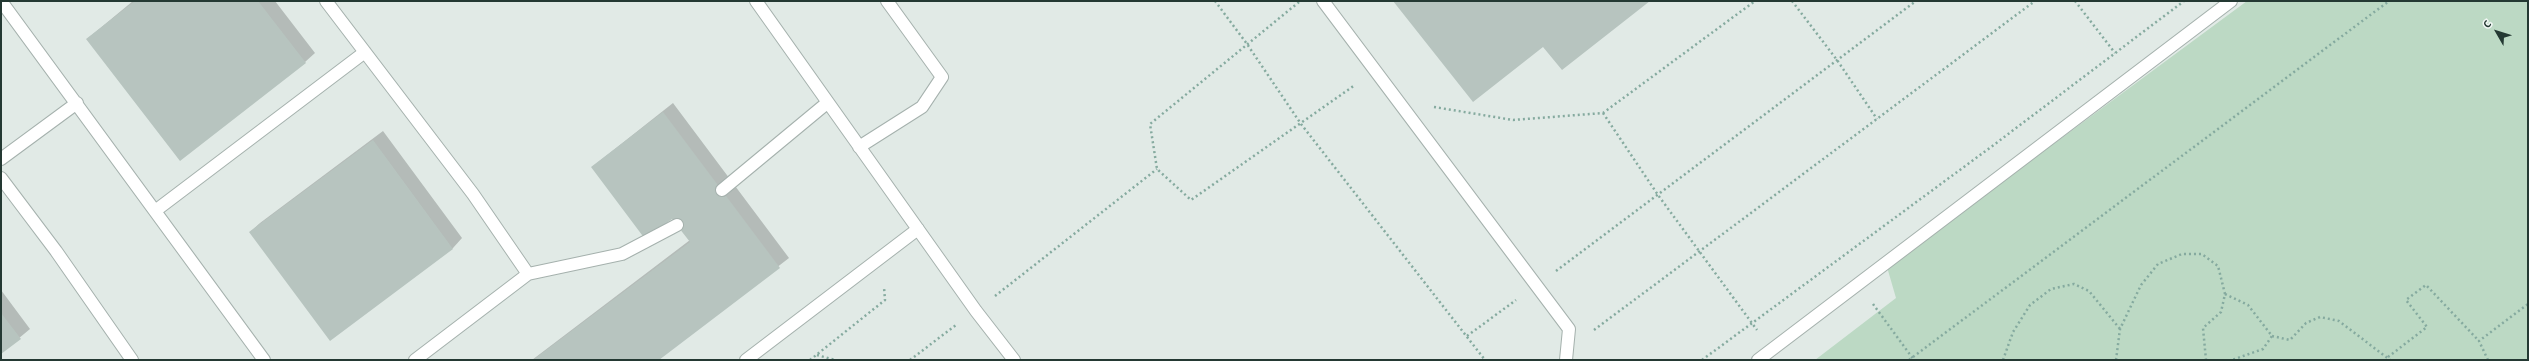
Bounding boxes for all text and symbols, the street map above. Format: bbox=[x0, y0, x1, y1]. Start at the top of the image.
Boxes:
north arrow bbox=[2477, 12, 2517, 52]
text: С bbox=[2481, 18, 2493, 30]

